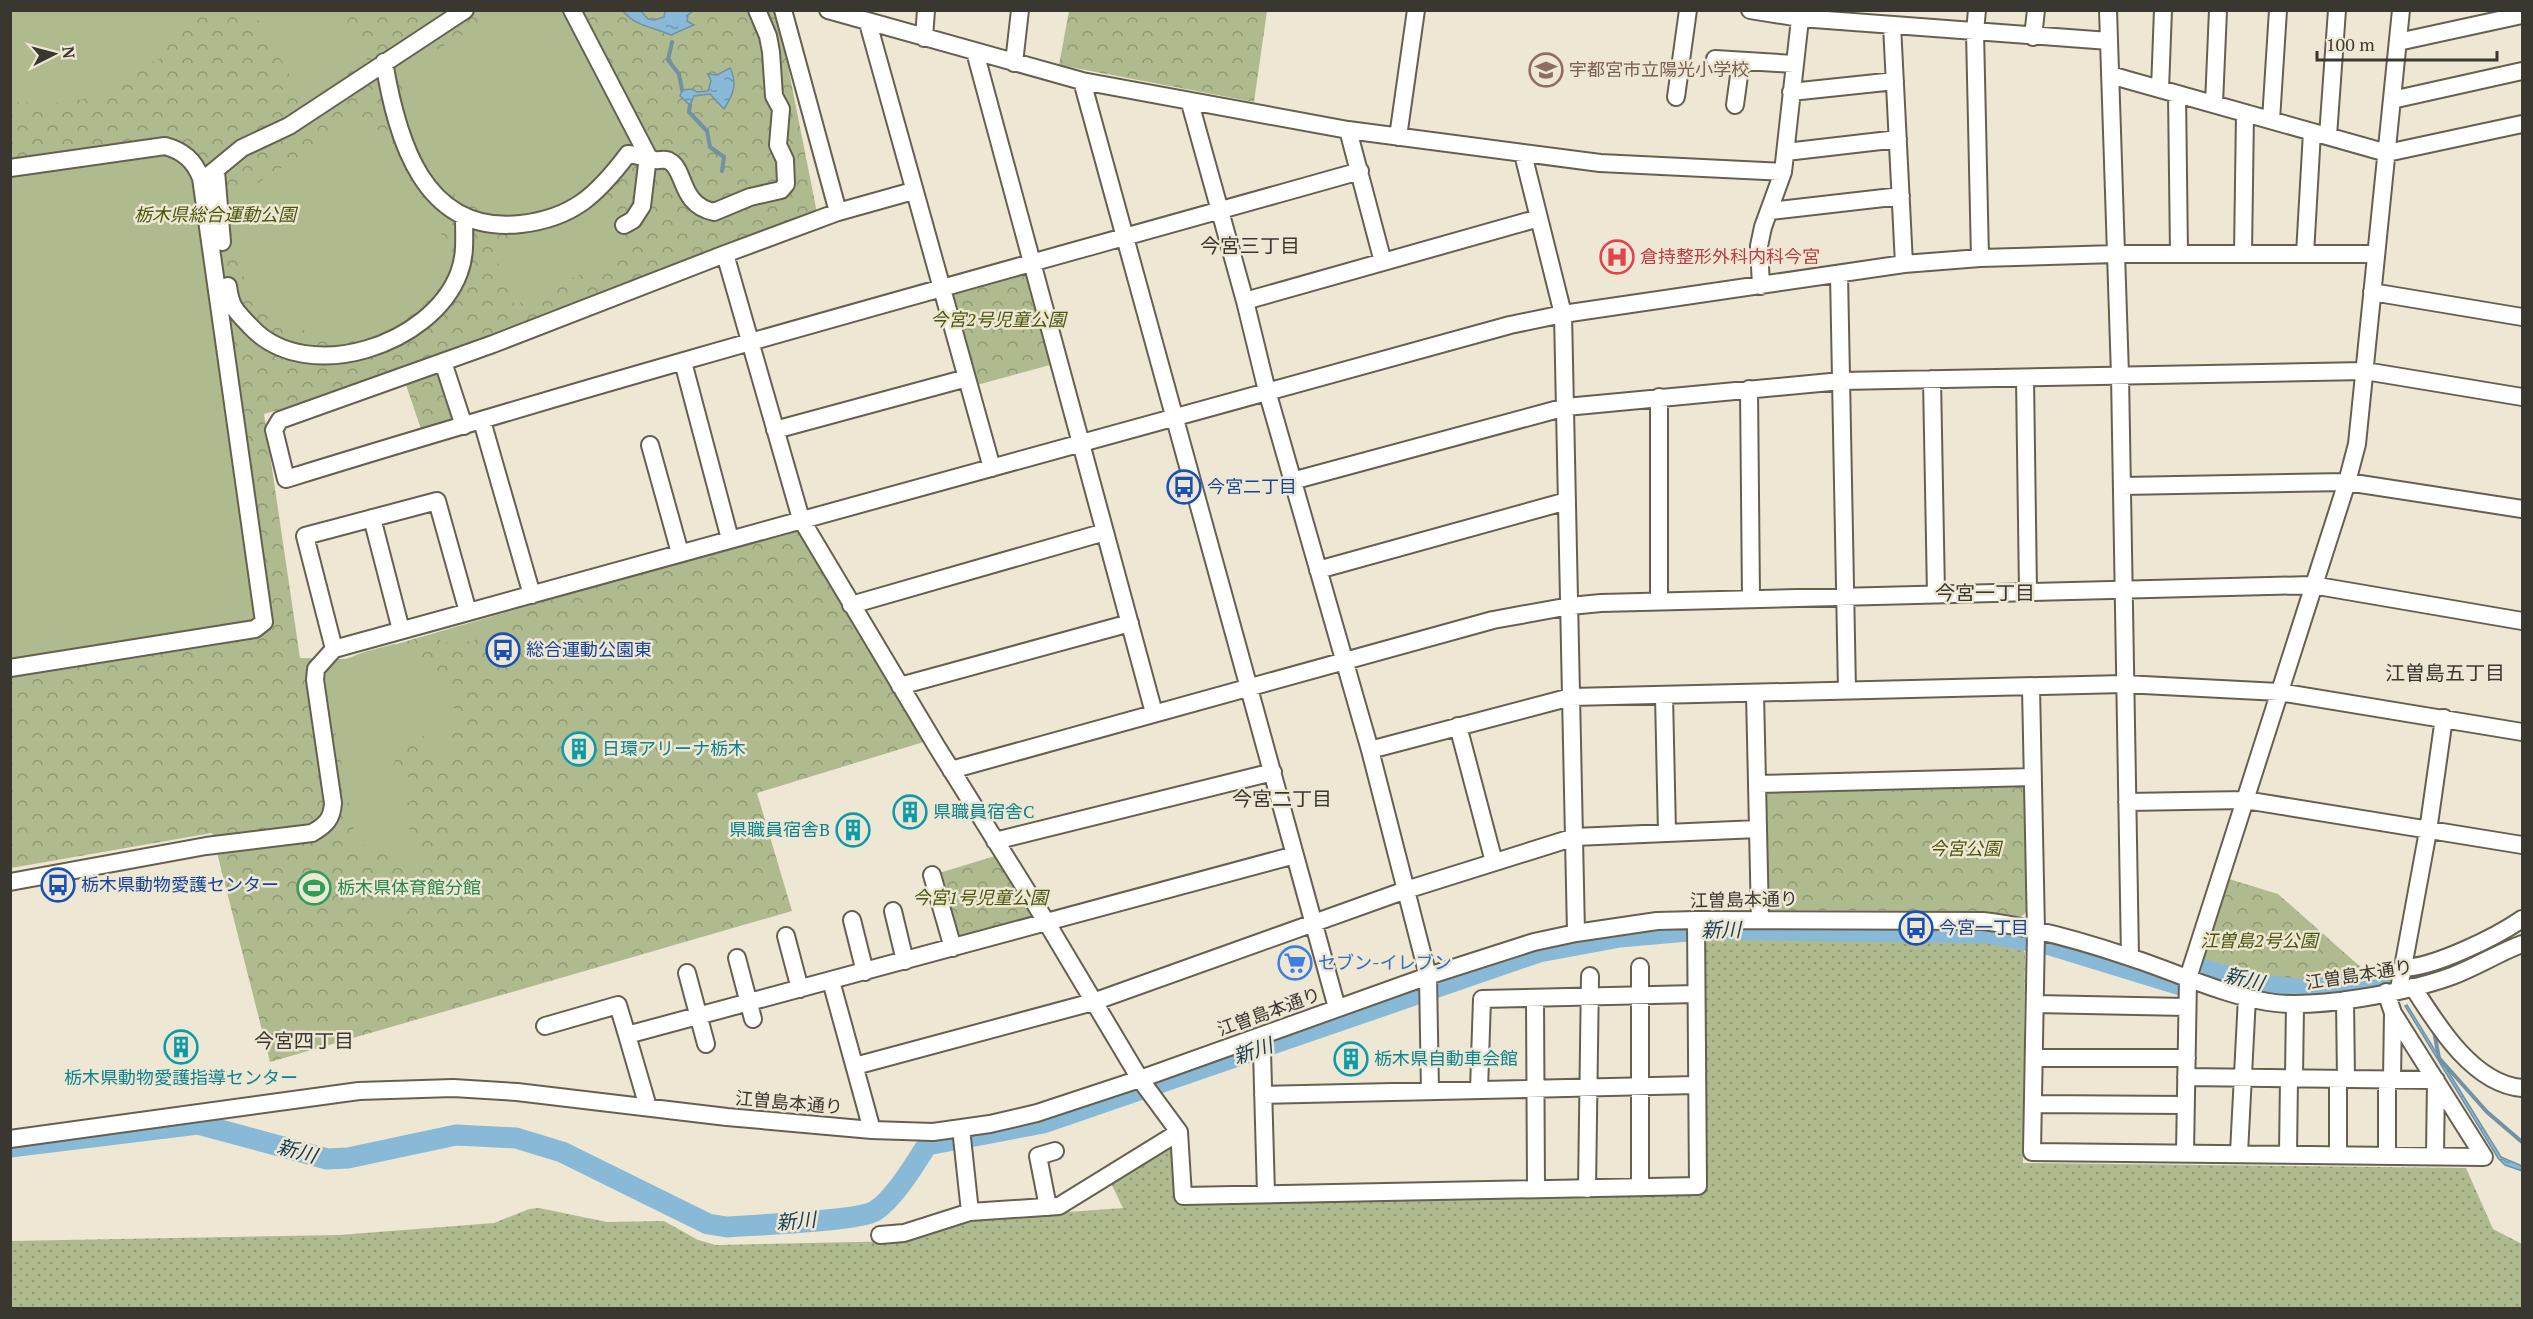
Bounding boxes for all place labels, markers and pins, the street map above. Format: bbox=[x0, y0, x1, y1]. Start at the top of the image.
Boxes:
school or university icon: 宇都宮市立陽光小学校 bbox=[1528, 52, 1564, 88]
place label: 宇都宮市立陽光小学校 bbox=[1569, 57, 1749, 81]
hospital icon: 倉持整形外科内科今宮 bbox=[1599, 239, 1635, 275]
place label: 倉持整形外科内科今宮 bbox=[1640, 244, 1820, 268]
bus stop icon: 今宮二丁目 bbox=[1166, 469, 1202, 505]
place label: 今宮二丁目 bbox=[1207, 474, 1297, 498]
bus stop icon: 総合運動公園東 bbox=[485, 632, 521, 668]
place label: 総合運動公園東 bbox=[526, 637, 652, 661]
building icon: 日環アリーナ栃木 bbox=[561, 731, 597, 767]
place label: 日環アリーナ栃木 bbox=[602, 736, 746, 760]
building icon: 県職員宿舎C bbox=[892, 794, 928, 830]
place label: 県職員宿舎C bbox=[933, 799, 1035, 823]
building icon: 県職員宿舎B bbox=[835, 812, 871, 848]
place label: 県職員宿舎B bbox=[729, 817, 830, 841]
bus stop icon: 栃木県動物愛護センター bbox=[40, 867, 76, 903]
sports icon: 栃木県体育館分館 bbox=[296, 870, 332, 906]
place label: 栃木県動物愛護センター bbox=[81, 872, 279, 896]
place label: 栃木県体育館分館 bbox=[337, 875, 481, 899]
bus stop icon: 今宮一丁目 bbox=[1898, 910, 1934, 946]
place label: 今宮一丁目 bbox=[1939, 915, 2029, 939]
supermarket icon: セブン-イレブン bbox=[1277, 945, 1313, 981]
place label: セブン-イレブン bbox=[1318, 950, 1452, 974]
building icon: 栃木県動物愛護指導センター bbox=[163, 1029, 199, 1065]
building icon: 栃木県自動車会館 bbox=[1333, 1041, 1369, 1077]
place label: 栃木県自動車会館 bbox=[1374, 1046, 1518, 1070]
place label: 栃木県動物愛護指導センター bbox=[64, 1065, 298, 1089]

